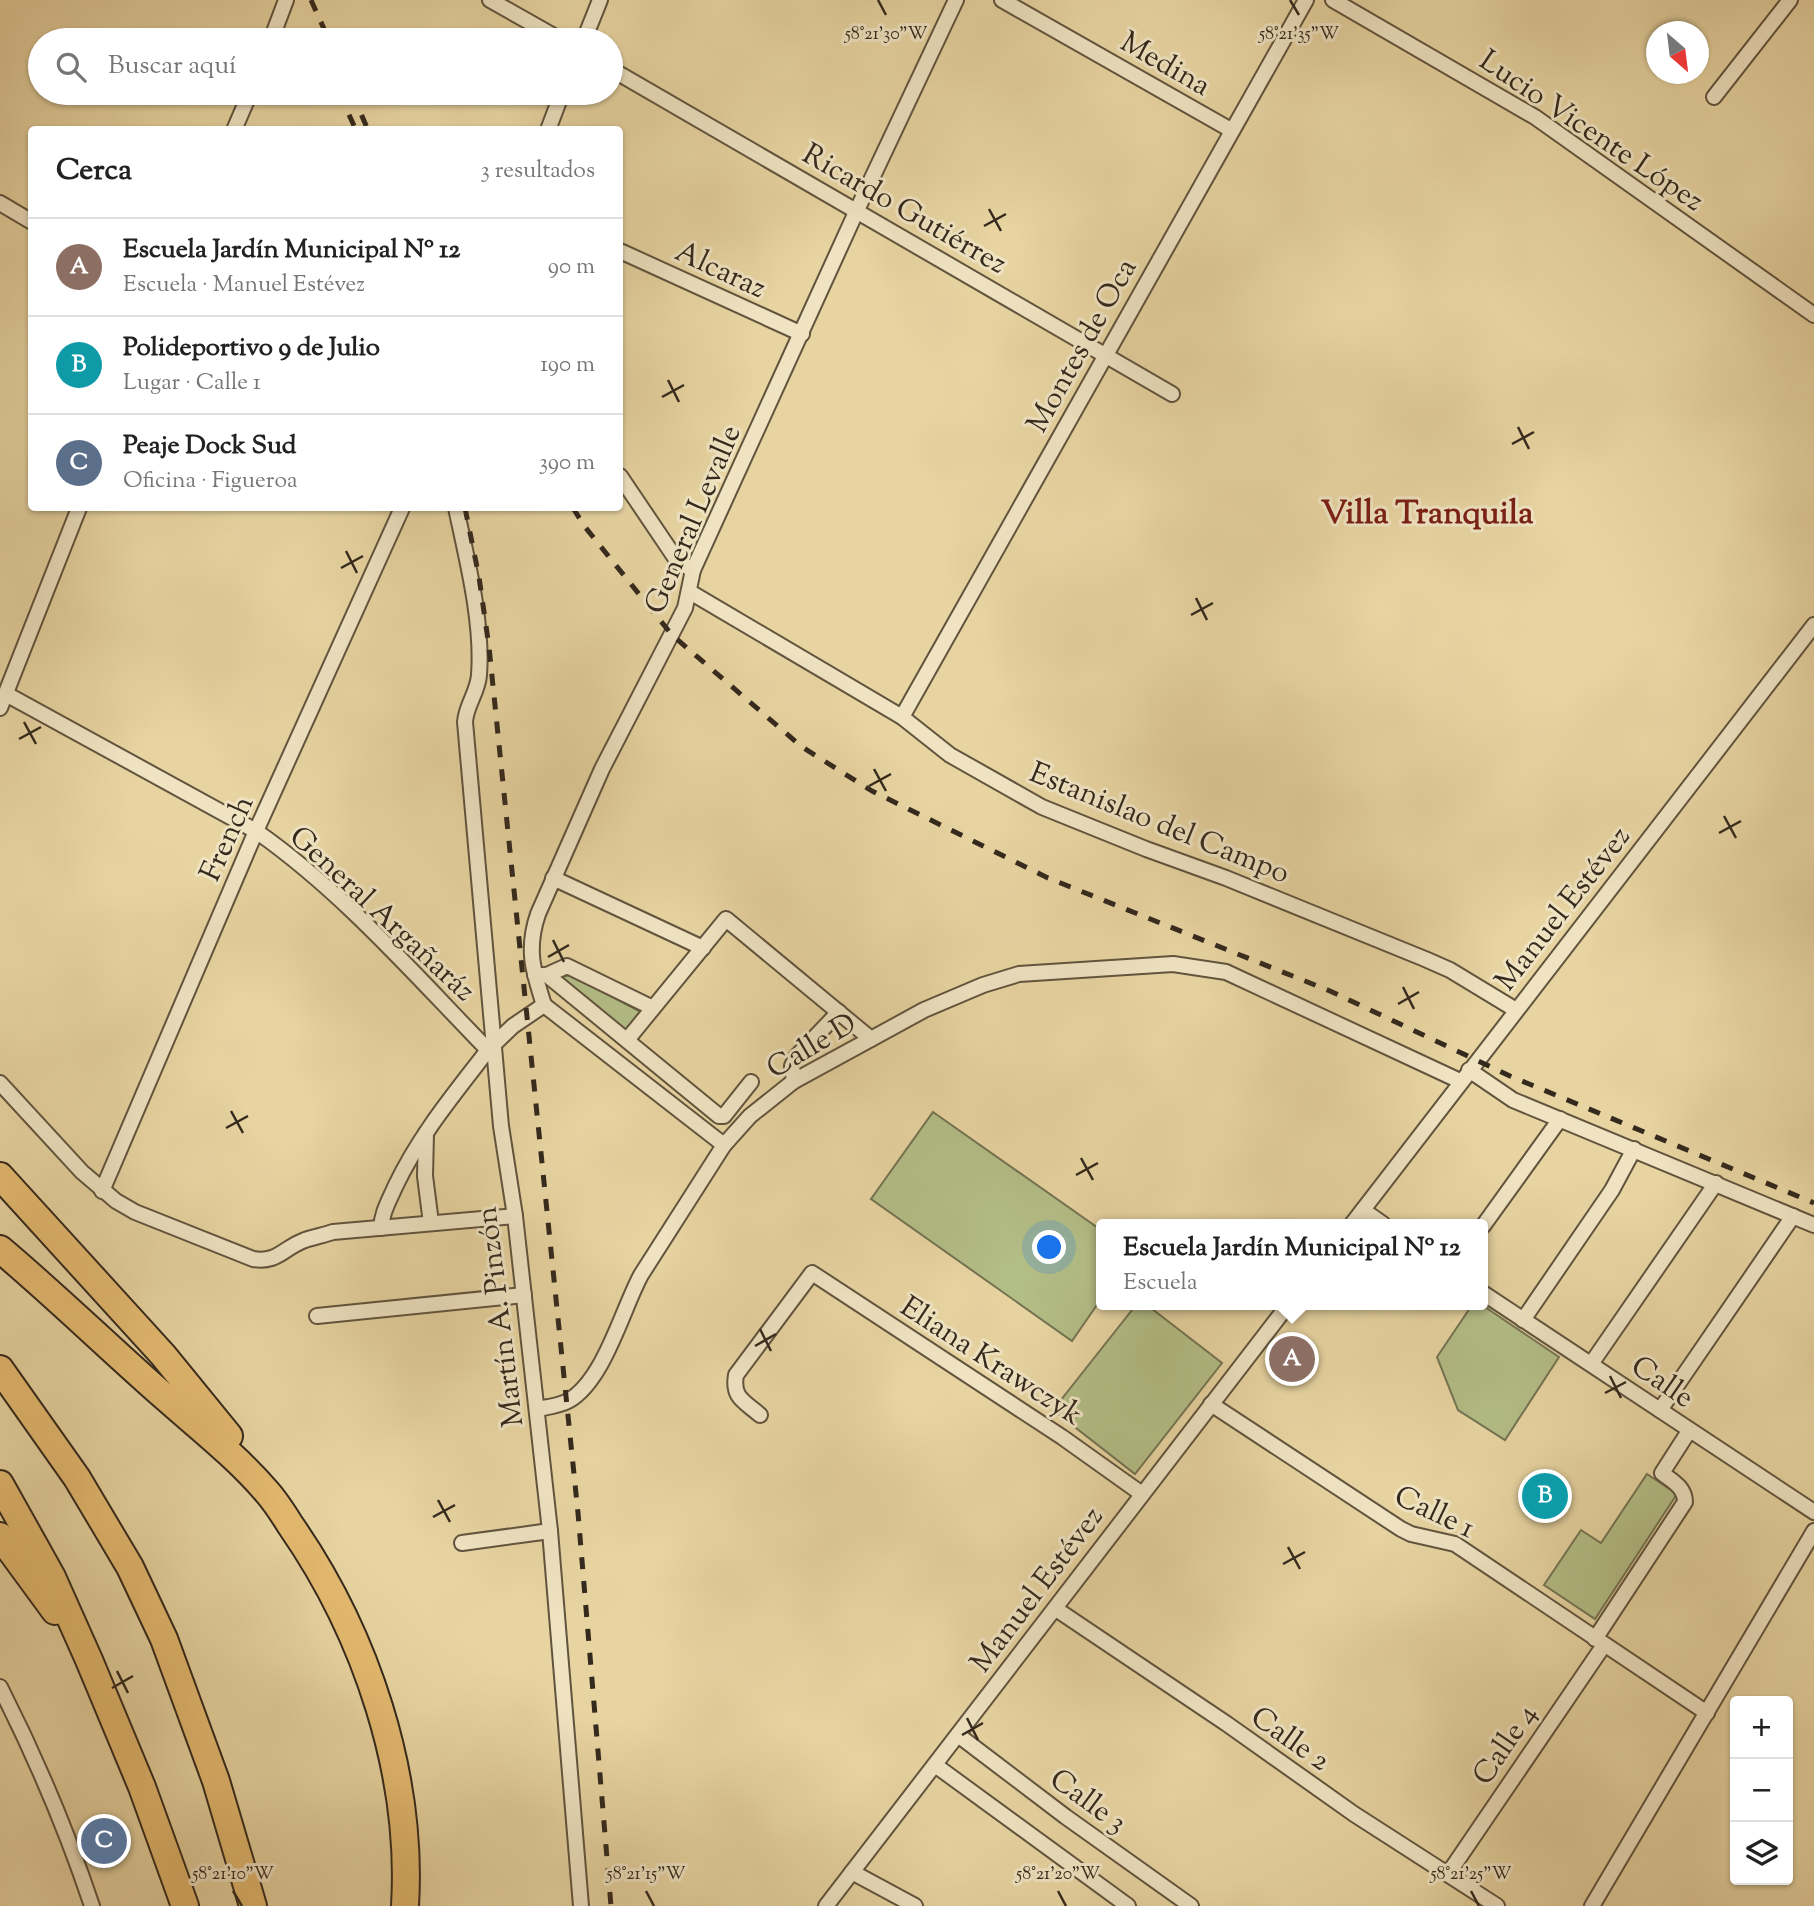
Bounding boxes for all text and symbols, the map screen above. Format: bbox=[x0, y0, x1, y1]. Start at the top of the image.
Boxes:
north arrow bbox=[1646, 21, 1709, 84]
text: 58°21'30"W bbox=[844, 22, 927, 48]
street label: Medina bbox=[1112, 22, 1218, 108]
text: 58°21'35"W bbox=[1258, 22, 1339, 48]
search box bbox=[28, 28, 623, 105]
street label: Lucio Vicente López bbox=[1470, 41, 1712, 223]
icon: search bbox=[52, 48, 90, 86]
text: Buscar aquí bbox=[108, 48, 237, 85]
street label: Ricardo Gutiérrez bbox=[793, 134, 1014, 286]
text: Cerca bbox=[56, 150, 132, 193]
text: 3 resultados bbox=[480, 155, 595, 188]
text: Escuela Jardín Municipal Nº 12 bbox=[123, 232, 460, 269]
street label: Alcaraz bbox=[667, 232, 772, 311]
text: A bbox=[70, 251, 88, 284]
text: 90 m bbox=[548, 251, 595, 284]
street label: Montes de Oca bbox=[1018, 251, 1149, 441]
text: Escuela · Manuel Estévez bbox=[123, 269, 365, 302]
text: Polideportivo 9 de Julio bbox=[123, 330, 380, 367]
text: B bbox=[72, 349, 86, 382]
text: 190 m bbox=[540, 349, 595, 382]
text: Lugar · Calle 1 bbox=[123, 367, 261, 400]
street label: General Levalle bbox=[635, 419, 753, 621]
text: Peaje Dock Sud bbox=[123, 428, 297, 465]
text: C bbox=[70, 447, 88, 480]
text: 390 m bbox=[539, 447, 595, 480]
text: Oficina · Figueroa bbox=[123, 465, 298, 498]
district label: Villa Tranquila bbox=[1321, 491, 1534, 539]
street label: Estanislao del Campo bbox=[1023, 752, 1296, 896]
street label: French bbox=[190, 789, 266, 889]
street label: General Argañaráz bbox=[279, 817, 484, 1013]
street label: Manuel Estévez bbox=[1486, 818, 1642, 1001]
street label: Calle D bbox=[759, 1003, 865, 1091]
street label: Martín A. Pinzón bbox=[467, 1204, 536, 1429]
popup bbox=[1096, 1219, 1488, 1310]
your location bbox=[1032, 1230, 1066, 1264]
text: Escuela Jardín Municipal Nº 12 bbox=[1123, 1230, 1461, 1267]
text: Escuela bbox=[1123, 1267, 1198, 1300]
street label: Eliana Krawczyk bbox=[891, 1287, 1090, 1437]
pin: A bbox=[1269, 1333, 1315, 1385]
street label: Calle bbox=[1621, 1346, 1702, 1420]
pin: B bbox=[1522, 1470, 1568, 1522]
street label: Calle 1 bbox=[1387, 1476, 1481, 1551]
street label: Manuel Estévez bbox=[961, 1498, 1115, 1683]
street label: Calle 4 bbox=[1463, 1696, 1549, 1795]
map controls bbox=[1730, 1696, 1793, 1885]
button: + bbox=[1730, 1696, 1793, 1759]
street label: Calle 2 bbox=[1241, 1697, 1338, 1783]
street label: Calle 3 bbox=[1040, 1759, 1135, 1845]
button: − bbox=[1730, 1759, 1793, 1822]
pin: C bbox=[81, 1815, 127, 1867]
button: layers bbox=[1730, 1822, 1793, 1885]
text: 58°21'10"W bbox=[191, 1862, 274, 1888]
text: 58°21'15"W bbox=[606, 1862, 685, 1888]
text: 58°21'20"W bbox=[1015, 1862, 1100, 1888]
text: 58°21'25"W bbox=[1429, 1862, 1512, 1888]

